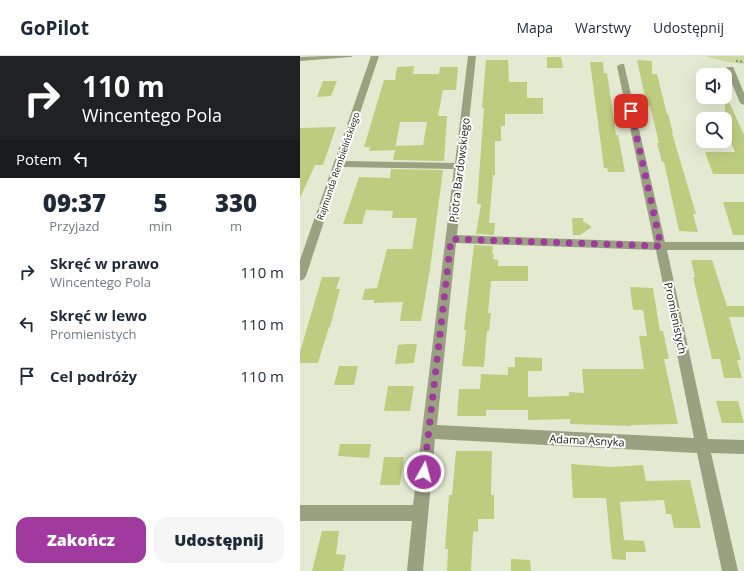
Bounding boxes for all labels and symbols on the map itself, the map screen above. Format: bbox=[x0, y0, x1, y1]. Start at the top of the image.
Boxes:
pin bbox=[614, 94, 648, 128]
street label: Rajmunda Rembielińskiego bbox=[313, 110, 363, 222]
street label: Piotra Bardowskiego bbox=[445, 116, 473, 223]
street label: Promienistych bbox=[661, 281, 691, 355]
street label: Adama Asnyka bbox=[549, 431, 625, 449]
position arrow bbox=[403, 451, 445, 493]

